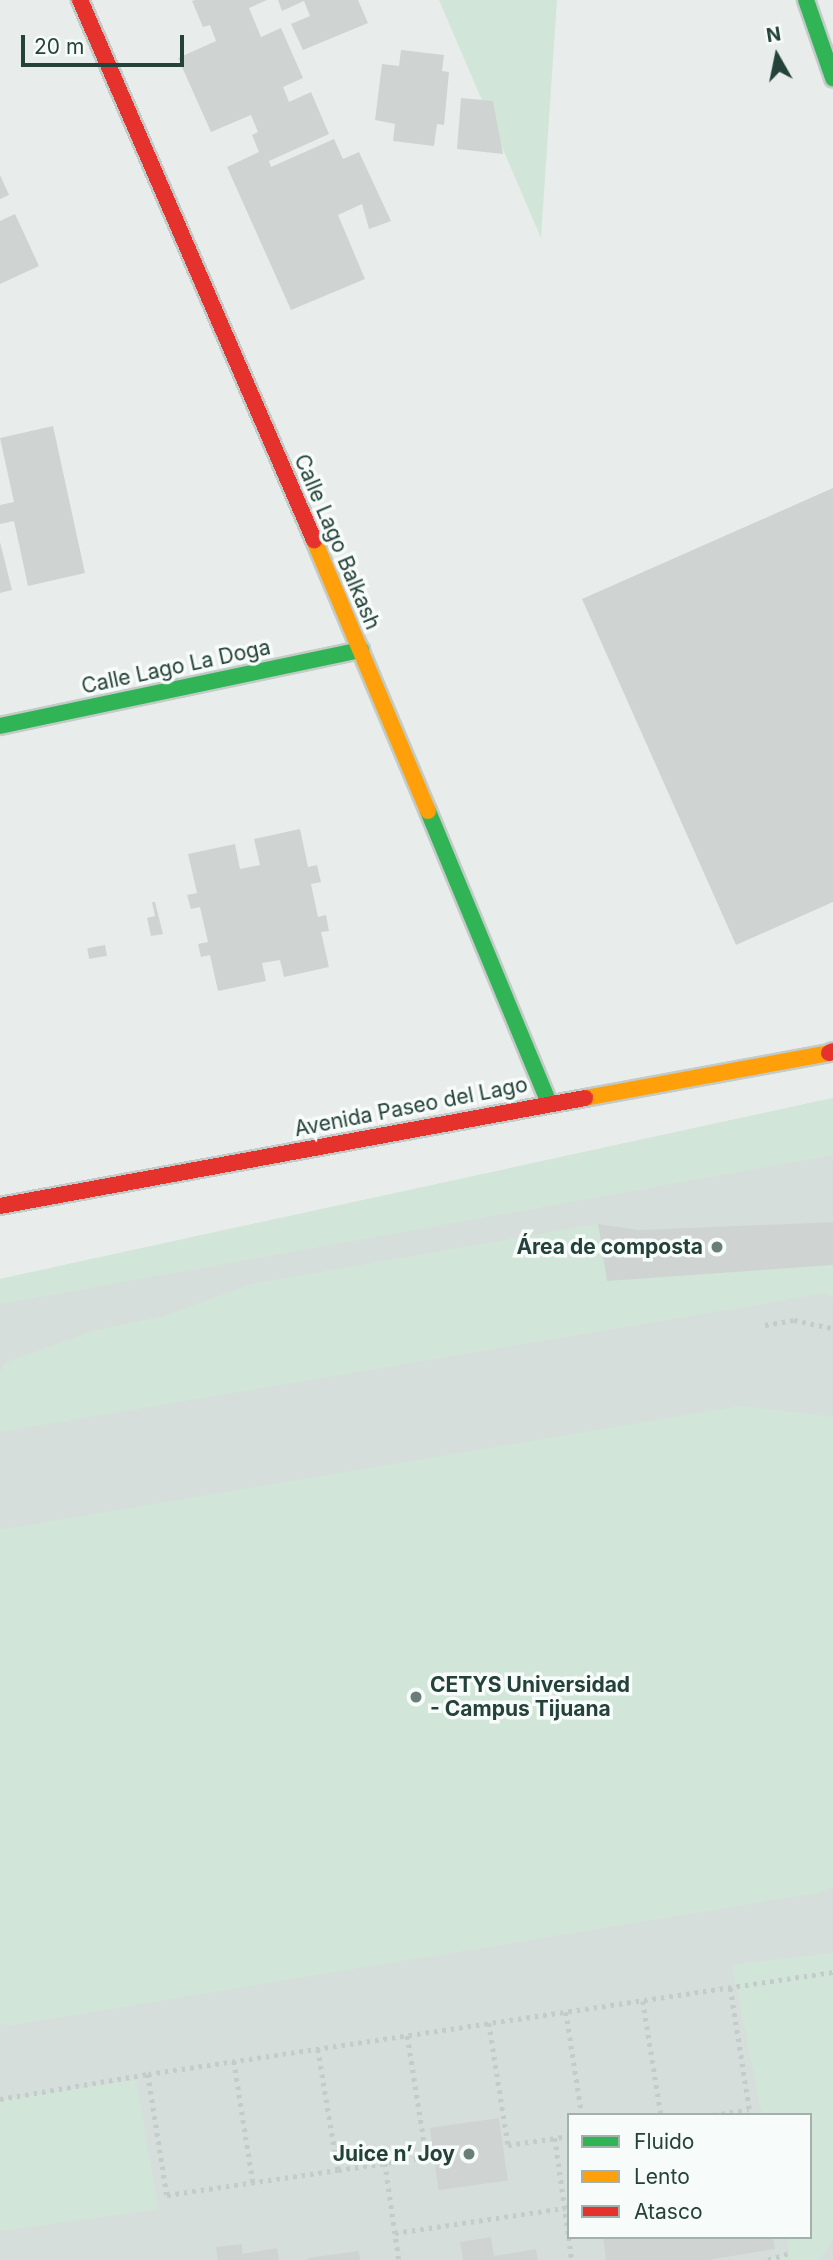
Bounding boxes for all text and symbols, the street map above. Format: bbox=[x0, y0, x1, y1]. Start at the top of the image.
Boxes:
scale bar bbox=[24, 21, 187, 65]
north arrow bbox=[742, 21, 812, 91]
text: N bbox=[765, 22, 783, 47]
text: 20 m bbox=[34, 34, 84, 59]
street label: Calle Lago Balkash bbox=[289, 451, 385, 633]
street label: Calle Lago La Doga bbox=[79, 635, 273, 699]
street label: Avenida Paseo del Lago bbox=[292, 1072, 530, 1142]
place label: Área de composta bbox=[516, 1234, 703, 1260]
marker: Área de composta bbox=[709, 1239, 725, 1255]
place label: CETYS Universidad - Campus Tijuana bbox=[430, 1672, 630, 1722]
marker: CETYS Universidad - Campus Tijuana bbox=[408, 1689, 424, 1705]
legend bbox=[567, 2113, 812, 2239]
text: Fluido bbox=[634, 2129, 694, 2154]
place label: Juice n’ Joy bbox=[333, 2141, 455, 2167]
marker: Juice n’ Joy bbox=[461, 2146, 477, 2162]
text: Lento bbox=[634, 2164, 690, 2189]
text: Atasco bbox=[634, 2199, 703, 2224]

